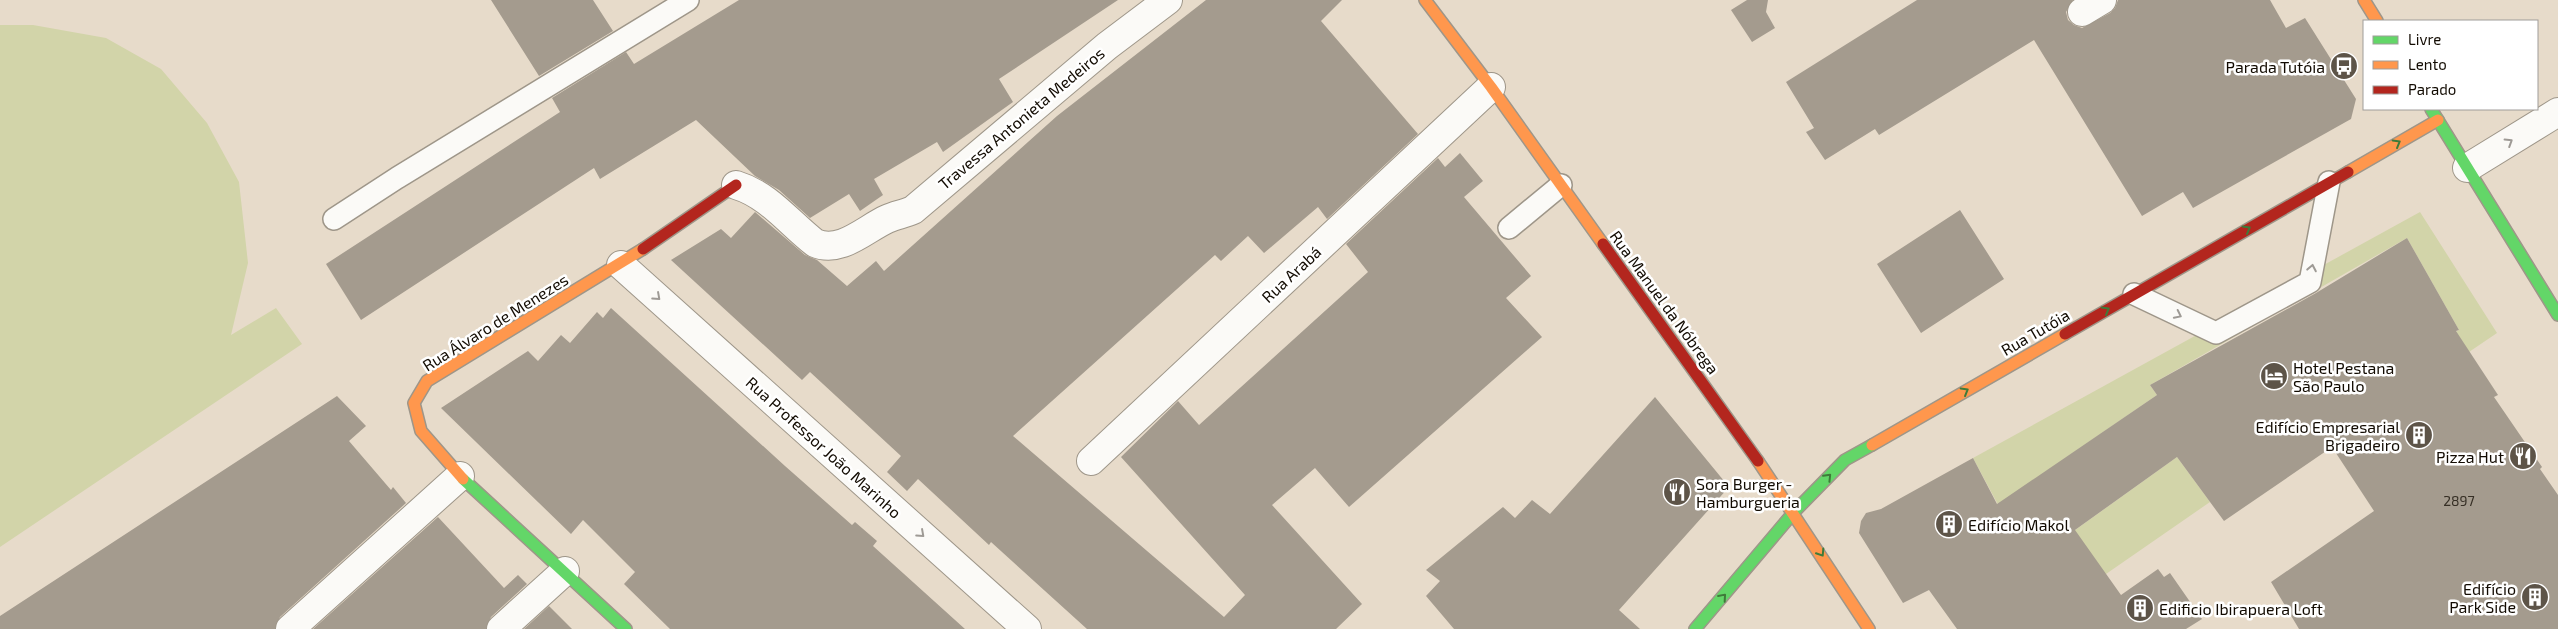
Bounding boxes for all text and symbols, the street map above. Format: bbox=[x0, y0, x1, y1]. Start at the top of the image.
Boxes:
legend bbox=[2363, 20, 2538, 110]
text: Livre bbox=[2408, 30, 2441, 48]
street label: Travessa Antonieta Medeiros bbox=[934, 43, 1108, 193]
bus stop icon: Parada Tutóia bbox=[2329, 51, 2359, 81]
text: Lento bbox=[2408, 55, 2447, 73]
place label: Parada Tutóia bbox=[2226, 57, 2325, 76]
text: Parado bbox=[2408, 80, 2456, 98]
one-way arrow bbox=[2392, 139, 2401, 149]
one-way arrow bbox=[2503, 139, 2512, 148]
one-way arrow bbox=[2241, 226, 2250, 236]
street label: Rua Manuel da Nóbrega bbox=[1607, 227, 1723, 377]
street label: Rua Arabá bbox=[1257, 242, 1325, 306]
one-way arrow bbox=[2307, 264, 2317, 273]
street label: Rua Álvaro de Menezes bbox=[419, 269, 571, 375]
one-way arrow bbox=[652, 291, 661, 300]
street label: Rua Tutóia bbox=[1997, 305, 2073, 359]
one-way arrow bbox=[2101, 306, 2110, 316]
one-way arrow bbox=[2173, 309, 2182, 319]
place label: Hotel Pestana São Paulo bbox=[2293, 358, 2394, 395]
hotel icon: Hotel Pestana São Paulo bbox=[2259, 361, 2289, 391]
street label: Rua Professor João Marinho bbox=[743, 372, 905, 522]
one-way arrow bbox=[1960, 387, 1969, 397]
place label: Edifício Empresarial Brigadeiro bbox=[2256, 417, 2400, 454]
building icon: Edifício Empresarial Brigadeiro bbox=[2404, 420, 2434, 450]
restaurant icon: Pizza Hut bbox=[2508, 441, 2538, 471]
place label: Pizza Hut bbox=[2436, 447, 2504, 466]
place label: Sora Burger - Hamburgueria bbox=[1696, 474, 1800, 511]
one-way arrow bbox=[1822, 474, 1831, 483]
restaurant icon: Sora Burger - Hamburgueria bbox=[1662, 477, 1692, 507]
house number: 2897 bbox=[2443, 492, 2475, 509]
building icon: Edifício Makol bbox=[1934, 509, 1964, 539]
place label: Edifício Makol bbox=[1968, 515, 2069, 534]
one-way arrow bbox=[916, 528, 925, 537]
one-way arrow bbox=[1815, 548, 1824, 557]
place label: Edifício Park Side bbox=[2449, 579, 2516, 616]
building icon: Edifício Park Side bbox=[2520, 582, 2550, 612]
building icon: Edificio Ibirapuera Loft bbox=[2125, 593, 2155, 623]
one-way arrow bbox=[1717, 594, 1726, 603]
place label: Edificio Ibirapuera Loft bbox=[2159, 599, 2323, 618]

